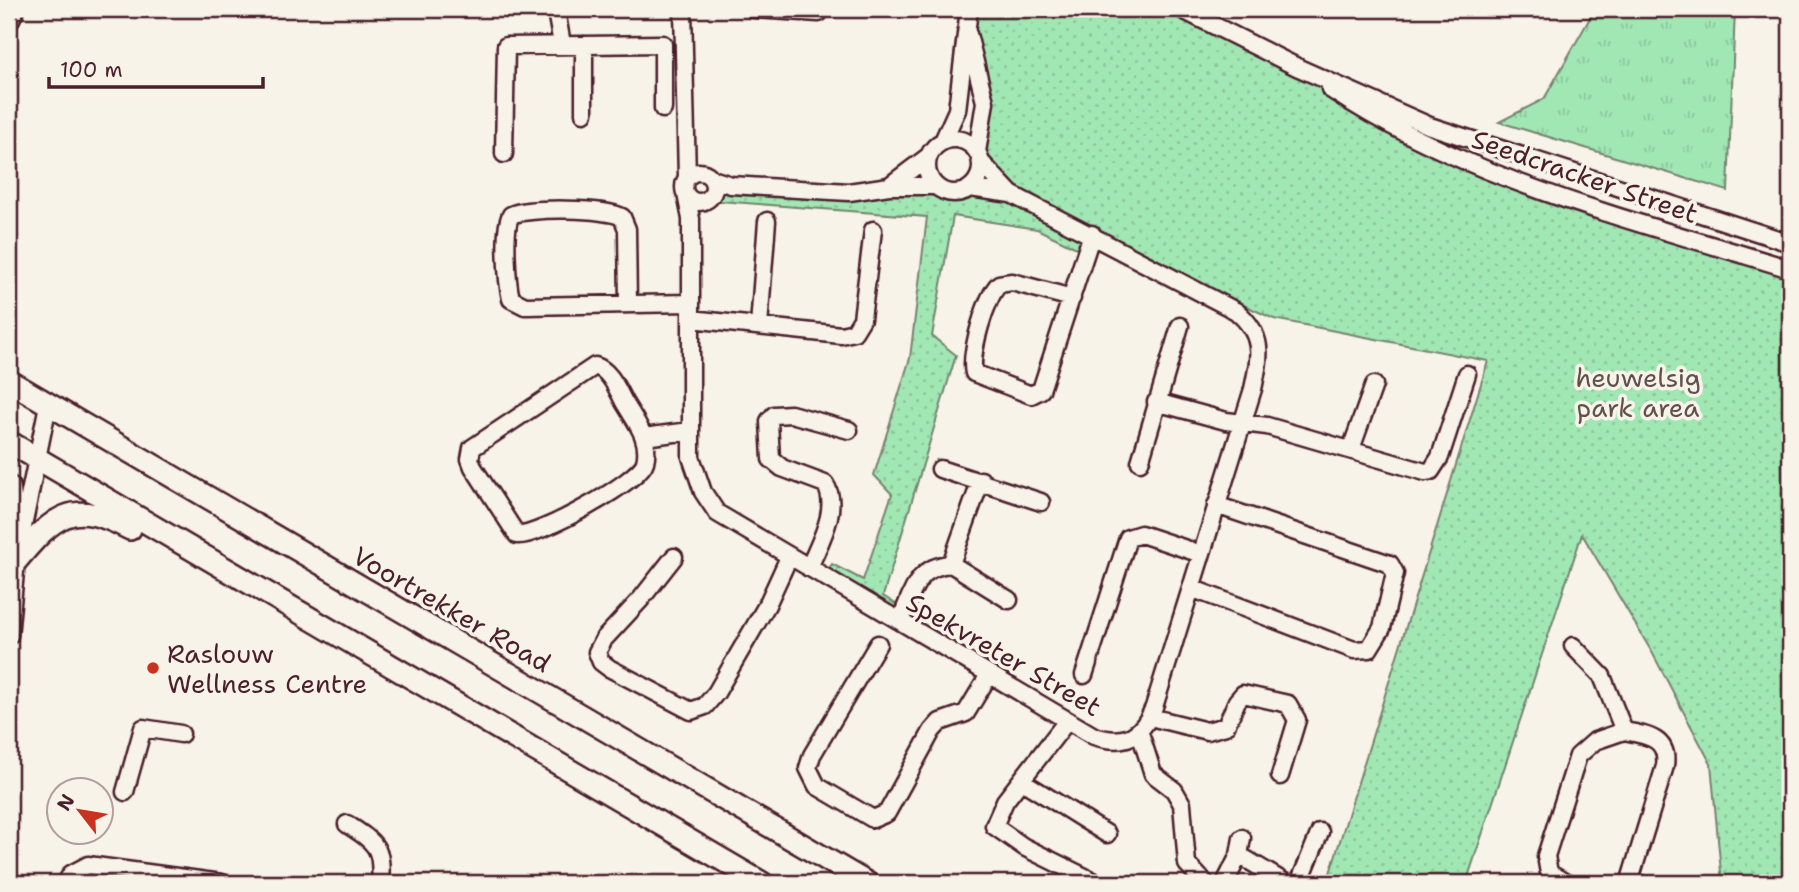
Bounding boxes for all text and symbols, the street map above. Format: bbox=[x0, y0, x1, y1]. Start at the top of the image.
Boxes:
scale bar bbox=[49, 46, 262, 90]
text: 100 m bbox=[60, 56, 123, 84]
street label: Seedcracker Street bbox=[1467, 121, 1703, 231]
park label: heuwelsig park area bbox=[1575, 360, 1701, 425]
street label: Voortrekker Road bbox=[346, 538, 558, 680]
street label: Spekvreter Street bbox=[900, 584, 1108, 724]
place label: Raslouw Wellness Centre bbox=[167, 636, 367, 701]
marker: Raslouw Wellness Centre bbox=[145, 660, 161, 676]
north arrow bbox=[46, 776, 116, 846]
text: N bbox=[51, 790, 80, 815]

